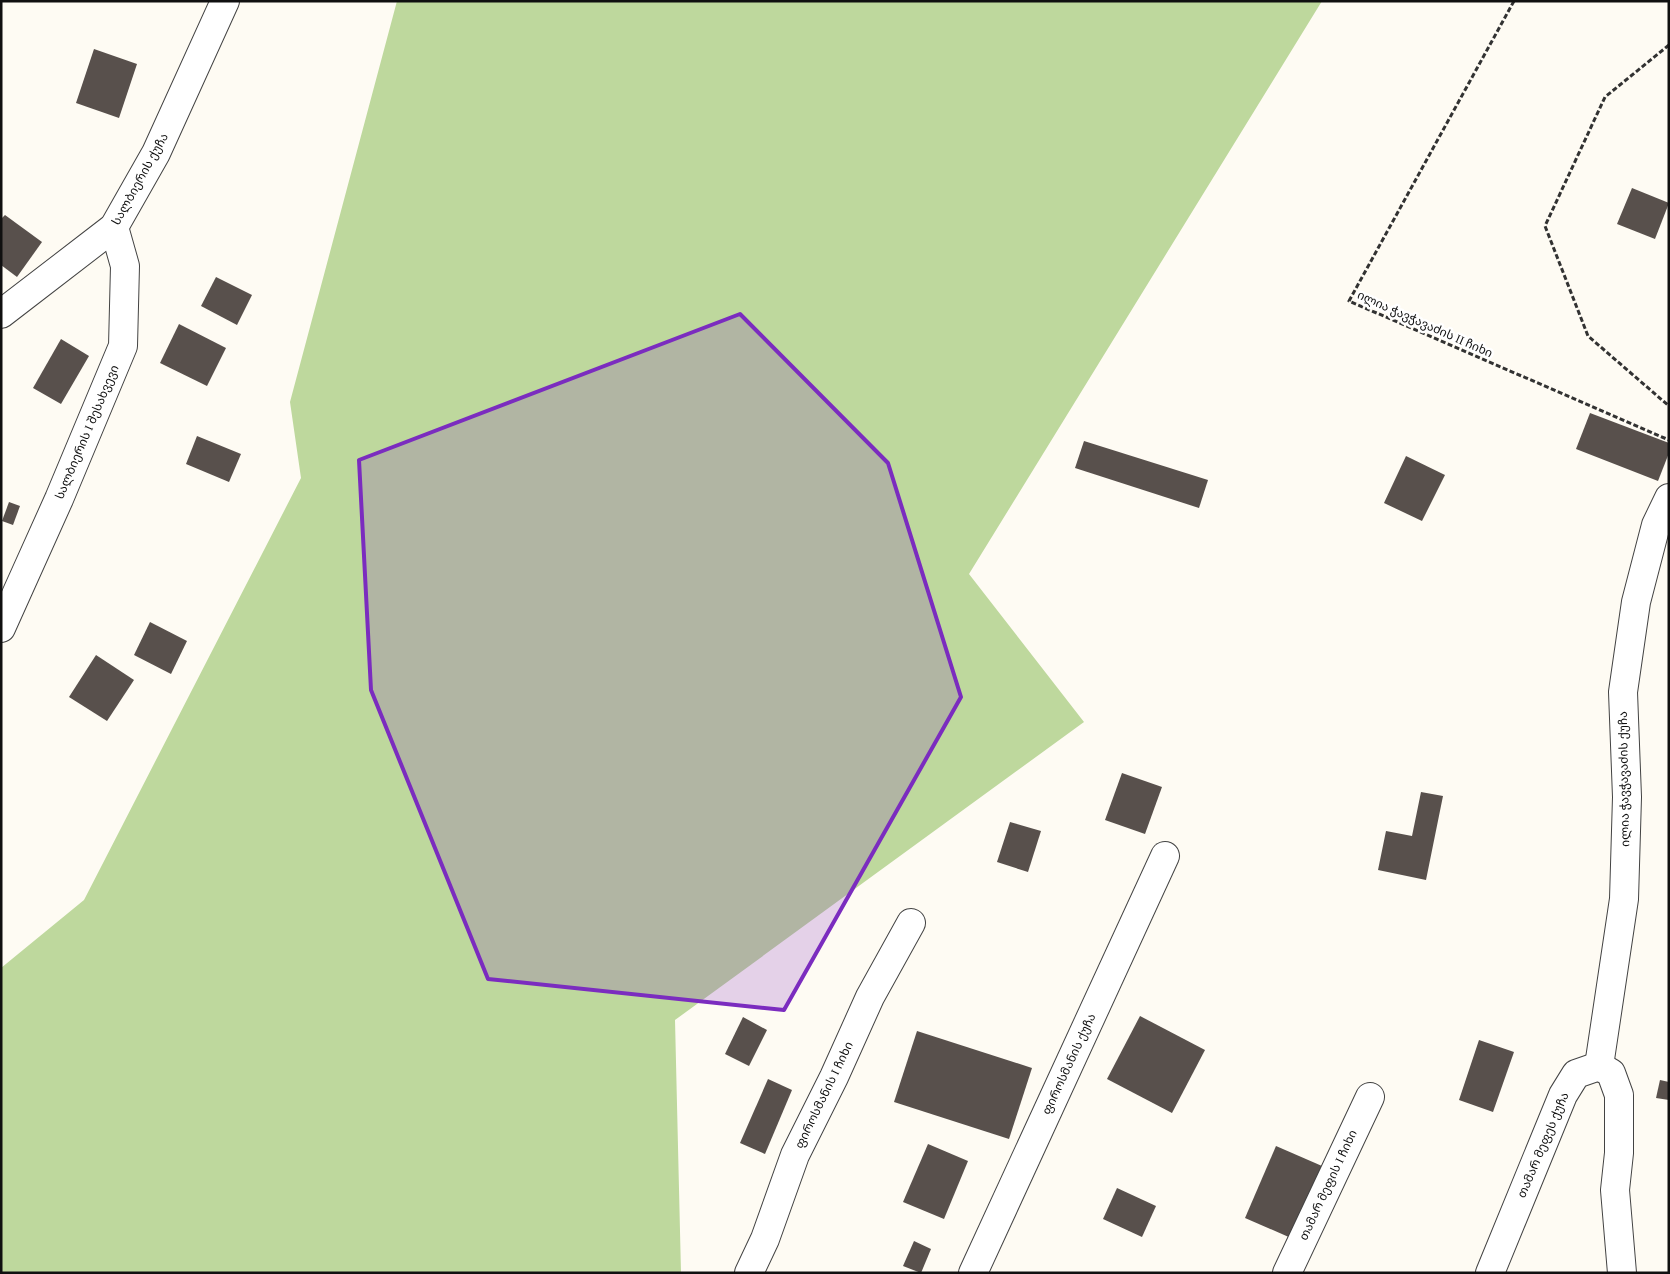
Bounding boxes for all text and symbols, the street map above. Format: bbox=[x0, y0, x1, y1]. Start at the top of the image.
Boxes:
street label: სალბიერის ქუჩა bbox=[109, 131, 172, 228]
street label: ილია ჭავჭავაძის II ჩიხი bbox=[1355, 288, 1495, 361]
street label: სალბიერის I შესახვევი bbox=[52, 363, 123, 502]
street label: ილია ჭავჭავაძის ქუჩა bbox=[1616, 711, 1633, 847]
street label: ფიროსმანის ქუჩა bbox=[1039, 1011, 1099, 1117]
street label: ფიროსმანის I ჩიხი bbox=[792, 1039, 856, 1151]
street label: თამარ მეფეს ქუჩა bbox=[1514, 1090, 1572, 1200]
street label: თამარ მეფის I ჩიხი bbox=[1296, 1127, 1360, 1242]

